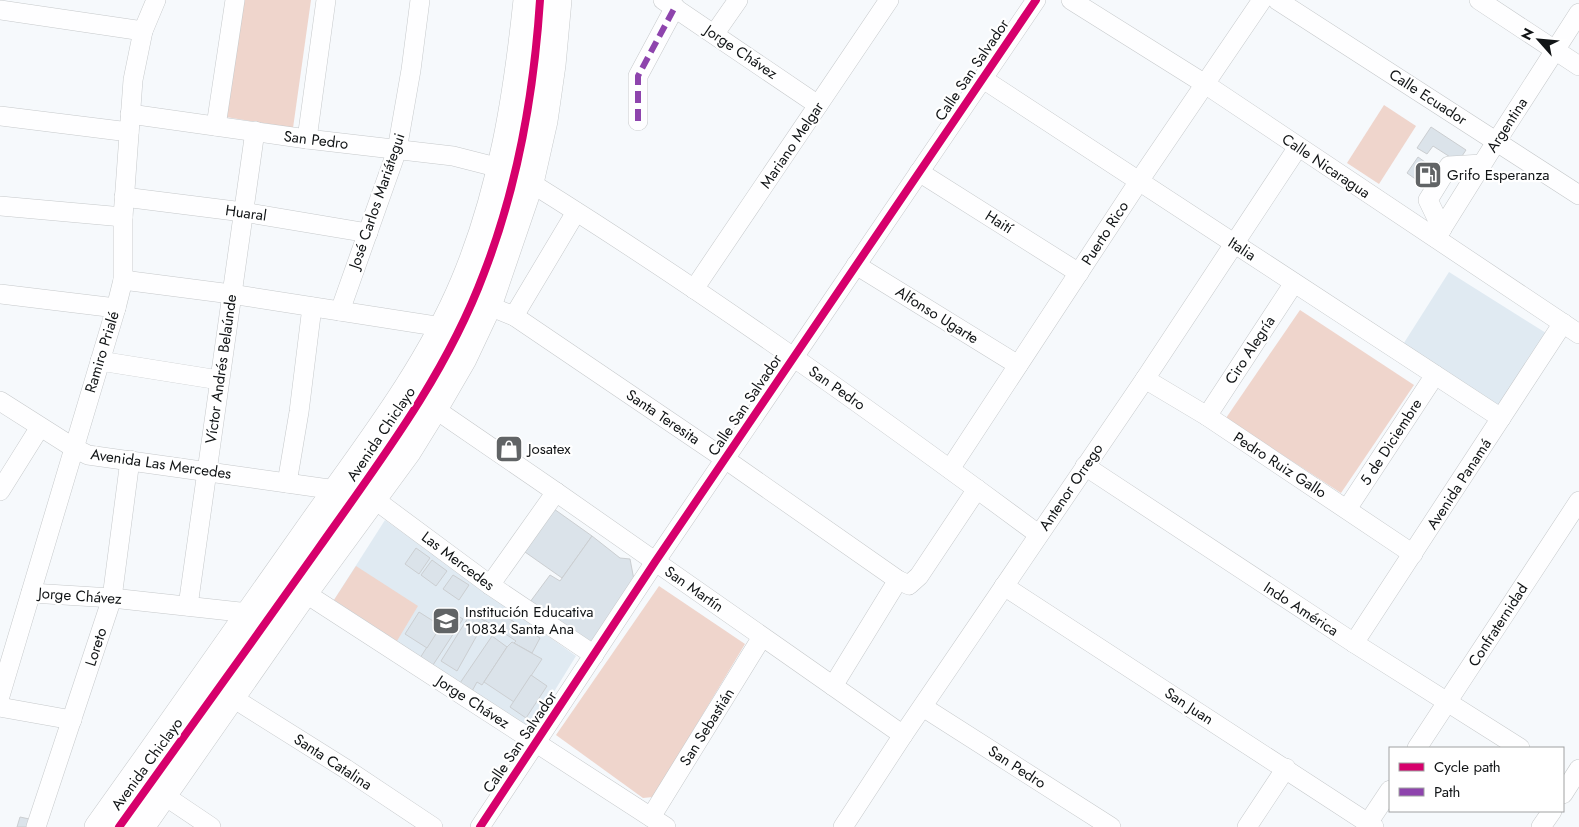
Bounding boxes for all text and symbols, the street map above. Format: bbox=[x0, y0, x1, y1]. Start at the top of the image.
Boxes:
street label: Calle San Salvador bbox=[930, 14, 1015, 125]
north arrow bbox=[1514, 15, 1564, 65]
street label: Jorge Chávez bbox=[699, 18, 782, 85]
text: N bbox=[1516, 25, 1539, 44]
street label: Calle Ecuador bbox=[1385, 64, 1472, 131]
street label: Argentina bbox=[1481, 93, 1533, 157]
street label: Mariano Melgar bbox=[755, 97, 830, 193]
street label: San Pedro bbox=[282, 125, 350, 155]
street label: Calle Nicaragua bbox=[1277, 128, 1375, 204]
street label: José Carlos Mariátegui bbox=[343, 130, 411, 274]
fuel station icon: Grifo Esperanza bbox=[1413, 160, 1443, 190]
place label: Grifo Esperanza bbox=[1447, 164, 1550, 186]
street label: Puerto Rico bbox=[1076, 197, 1134, 269]
street label: Huaral bbox=[224, 199, 268, 227]
street label: Haití bbox=[981, 205, 1018, 240]
street label: Italia bbox=[1224, 232, 1260, 266]
street label: Alfonso Ugarte bbox=[891, 281, 983, 349]
street label: Víctor Andrés Belaúnde bbox=[200, 293, 242, 445]
street label: Ramiro Prialé bbox=[79, 308, 125, 395]
street label: Ciro Alegría bbox=[1220, 311, 1280, 389]
street label: Calle San Salvador bbox=[703, 349, 788, 460]
street label: San Pedro bbox=[804, 360, 870, 416]
street label: Avenida Chiclayo bbox=[341, 382, 421, 486]
street label: Santa Teresita bbox=[622, 384, 704, 450]
street label: 5 de Diciembre bbox=[1355, 394, 1427, 490]
street label: Pedro Ruiz Gallo bbox=[1229, 427, 1331, 503]
shop icon: Josatex bbox=[494, 434, 524, 464]
street label: Avenida Panamá bbox=[1421, 434, 1497, 534]
place label: Josatex bbox=[526, 438, 571, 460]
street label: Antenor Orrego bbox=[1034, 439, 1108, 535]
street label: Avenida Las Mercedes bbox=[89, 443, 233, 485]
street label: Las Mercedes bbox=[417, 526, 499, 596]
street label: San Martín bbox=[660, 561, 728, 617]
street label: Indo América bbox=[1259, 576, 1343, 642]
street label: Confraternidad bbox=[1463, 579, 1533, 671]
street label: Jorge Chávez bbox=[36, 582, 123, 610]
place label: Institución Educativa 10834 Santa Ana bbox=[465, 601, 594, 640]
school or university icon: Institución Educativa 10834 Santa Ana bbox=[431, 606, 461, 636]
street label: Loreto bbox=[79, 625, 113, 669]
street label: Jorge Chávez bbox=[430, 669, 514, 734]
street label: San Juan bbox=[1160, 682, 1218, 730]
street label: San Sebastián bbox=[674, 684, 740, 770]
street label: Calle San Salvador bbox=[478, 686, 563, 797]
street label: Avenida Chiclayo bbox=[106, 713, 188, 815]
street label: Santa Catalina bbox=[290, 728, 376, 796]
street label: San Pedro bbox=[984, 740, 1050, 794]
legend bbox=[1389, 747, 1564, 812]
text: Cycle path bbox=[1434, 756, 1501, 778]
text: Path bbox=[1434, 781, 1460, 803]

